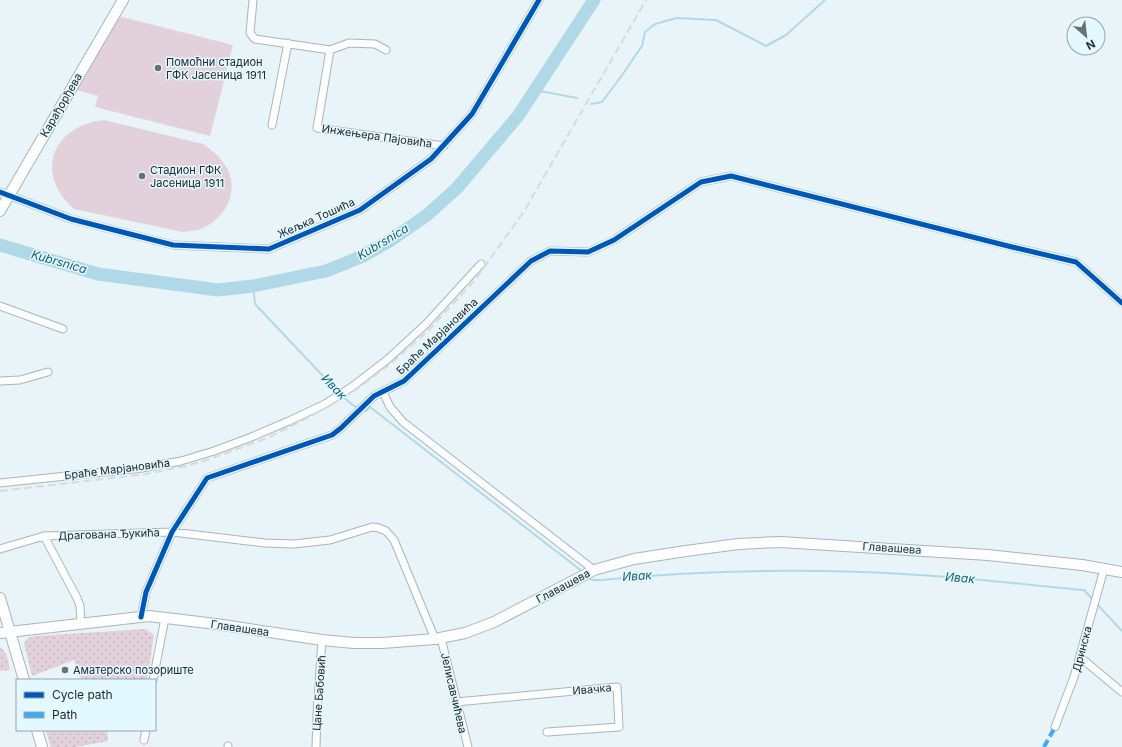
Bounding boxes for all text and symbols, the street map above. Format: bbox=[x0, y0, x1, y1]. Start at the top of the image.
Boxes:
north arrow bbox=[1066, 16, 1106, 56]
text: N bbox=[1084, 37, 1098, 53]
place label: Помоћни стадион ГФК Јасеница 1911 bbox=[166, 55, 266, 82]
marker: Помоћни стадион ГФК Јасеница 1911 bbox=[153, 63, 163, 73]
street label: Карађорђева bbox=[37, 70, 85, 140]
street label: Инжењера Пајовића bbox=[321, 121, 433, 151]
place label: Стадион ГФК Јасеница 1911 bbox=[150, 163, 224, 190]
marker: Стадион ГФК Јасеница 1911 bbox=[137, 171, 147, 181]
street label: Жељка Тошића bbox=[275, 195, 357, 241]
water label: Kubrsnica bbox=[354, 220, 411, 263]
water label: Kubrsnica bbox=[30, 246, 89, 277]
street label: Браће Марјановића bbox=[393, 295, 481, 377]
water label: Ивак bbox=[319, 371, 350, 403]
street label: Браће Марјановића bbox=[63, 456, 171, 482]
street label: Драгована Ђукића bbox=[58, 525, 160, 543]
street label: Главашева bbox=[862, 539, 922, 557]
street label: Главашева bbox=[534, 566, 592, 606]
water label: Ивак bbox=[622, 567, 653, 584]
water label: Ивак bbox=[945, 569, 976, 586]
street label: Главашева bbox=[210, 617, 270, 639]
street label: Дринска bbox=[1069, 624, 1095, 674]
street label: Јелисавчићева bbox=[438, 651, 470, 735]
street label: Цане Бабовић bbox=[309, 655, 329, 731]
place label: Аматерско позориште bbox=[73, 663, 194, 677]
marker: Аматерско позориште bbox=[60, 665, 70, 675]
legend bbox=[16, 679, 156, 731]
street label: Ивачка bbox=[572, 680, 612, 698]
text: Cycle path bbox=[52, 687, 113, 702]
text: Path bbox=[52, 707, 77, 722]

